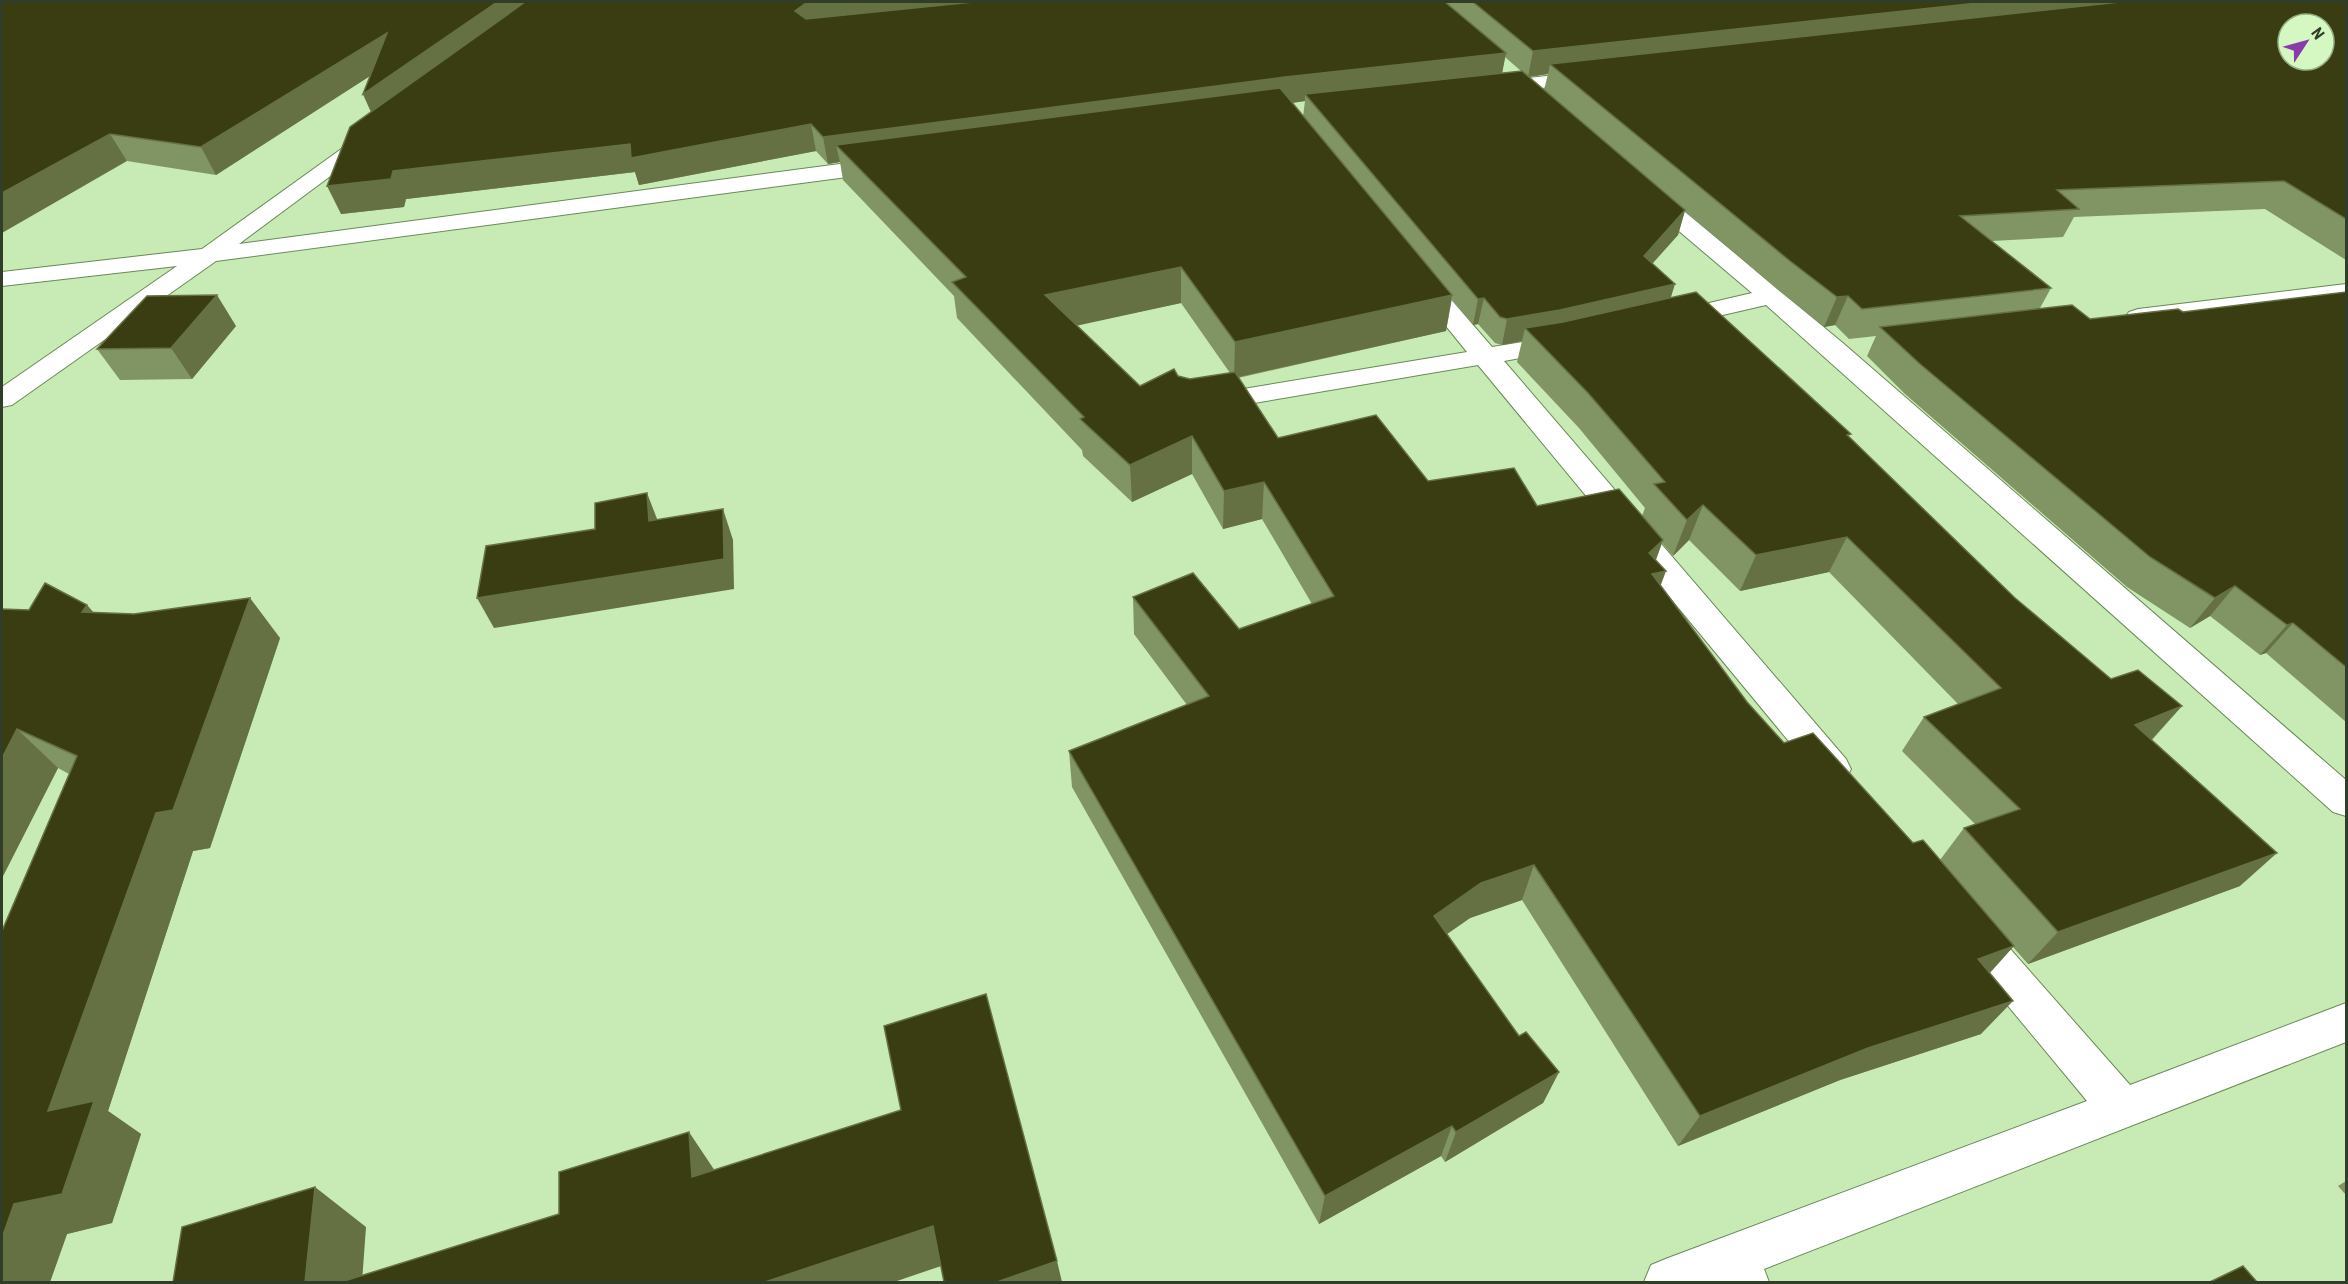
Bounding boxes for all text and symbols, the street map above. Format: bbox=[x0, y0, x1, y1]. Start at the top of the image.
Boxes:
north arrow bbox=[2276, 12, 2336, 72]
text: N bbox=[2307, 24, 2328, 43]

